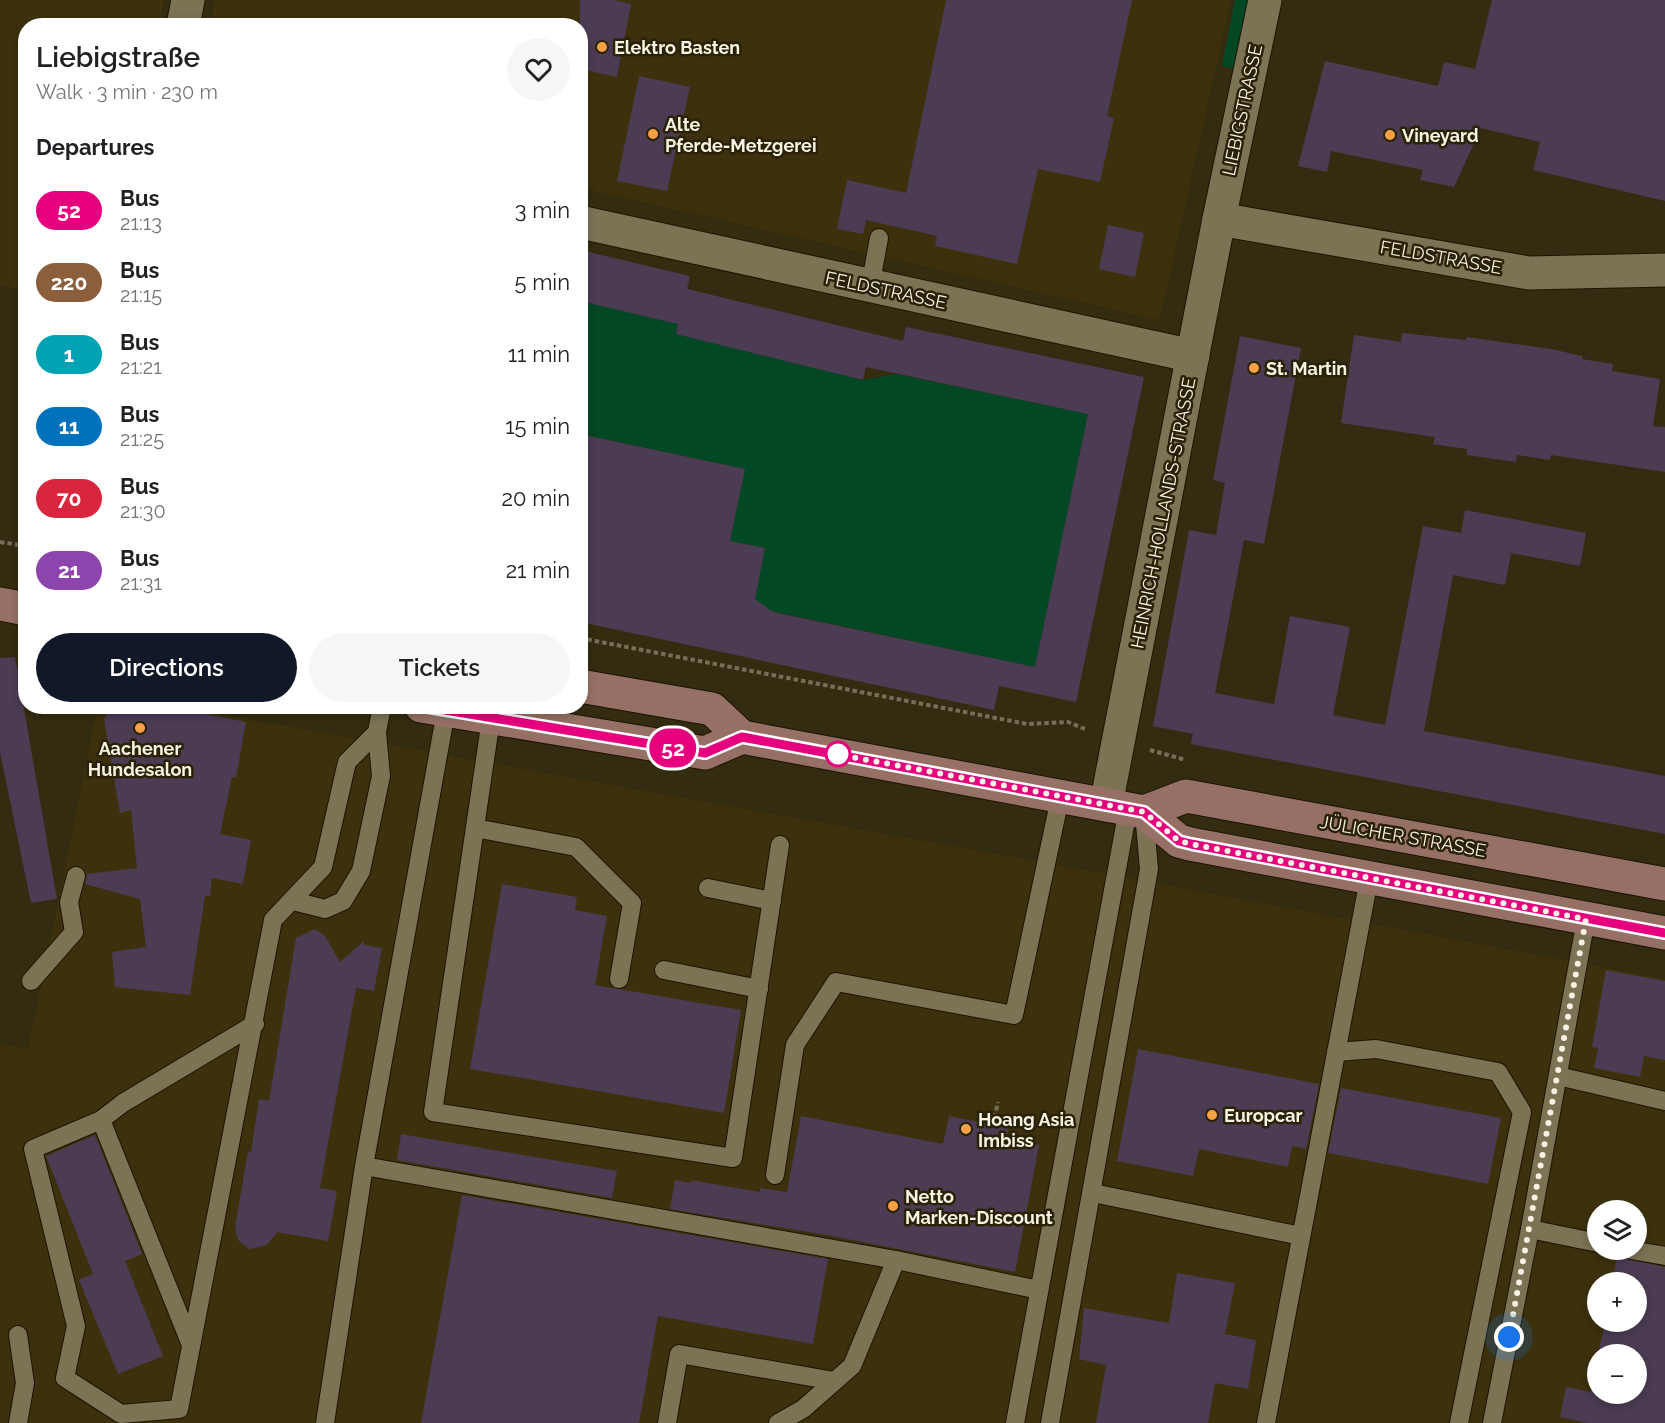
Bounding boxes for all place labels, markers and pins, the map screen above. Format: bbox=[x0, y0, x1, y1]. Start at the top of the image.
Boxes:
place label: Elektro Basten bbox=[614, 37, 740, 58]
marker: Elektro Basten bbox=[595, 40, 609, 54]
place label: Alte Pferde-Metzgerei bbox=[665, 114, 816, 156]
place label: Vineyard bbox=[1402, 125, 1479, 146]
marker: Alte Pferde-Metzgerei bbox=[646, 127, 660, 141]
marker: Vineyard bbox=[1383, 128, 1397, 142]
place label: St. Martin bbox=[1266, 358, 1347, 379]
marker: St. Martin bbox=[1247, 361, 1261, 375]
marker: Aachener Hundesalon bbox=[133, 721, 147, 735]
place label: Aachener Hundesalon bbox=[88, 738, 192, 780]
unlabelled marker bbox=[825, 741, 851, 767]
place label: Europcar bbox=[1224, 1105, 1303, 1126]
marker: Europcar bbox=[1205, 1108, 1219, 1122]
place label: Hoang Asia Imbiss bbox=[978, 1109, 1074, 1151]
marker: Hoang Asia Imbiss bbox=[959, 1122, 973, 1136]
place label: Netto Marken-Discount bbox=[905, 1186, 1053, 1228]
marker: Netto Marken-Discount bbox=[886, 1199, 900, 1213]

